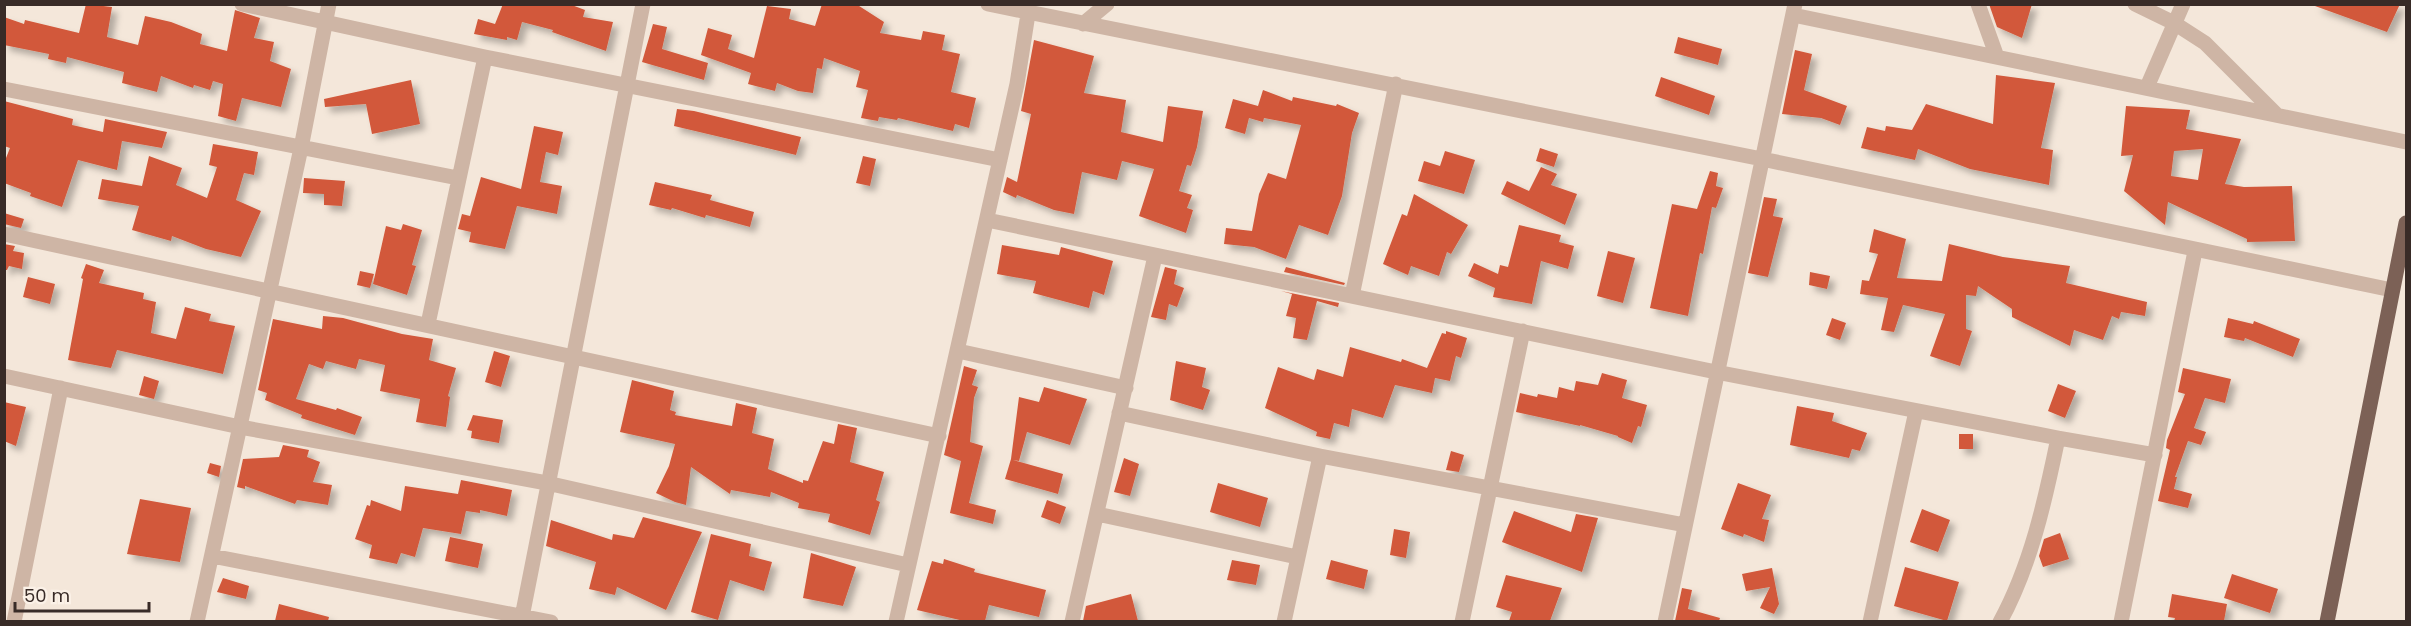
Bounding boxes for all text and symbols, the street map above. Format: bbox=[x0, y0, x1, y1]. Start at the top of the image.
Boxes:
scale bar bbox=[15, 575, 148, 613]
text: 50 m bbox=[24, 583, 70, 608]

